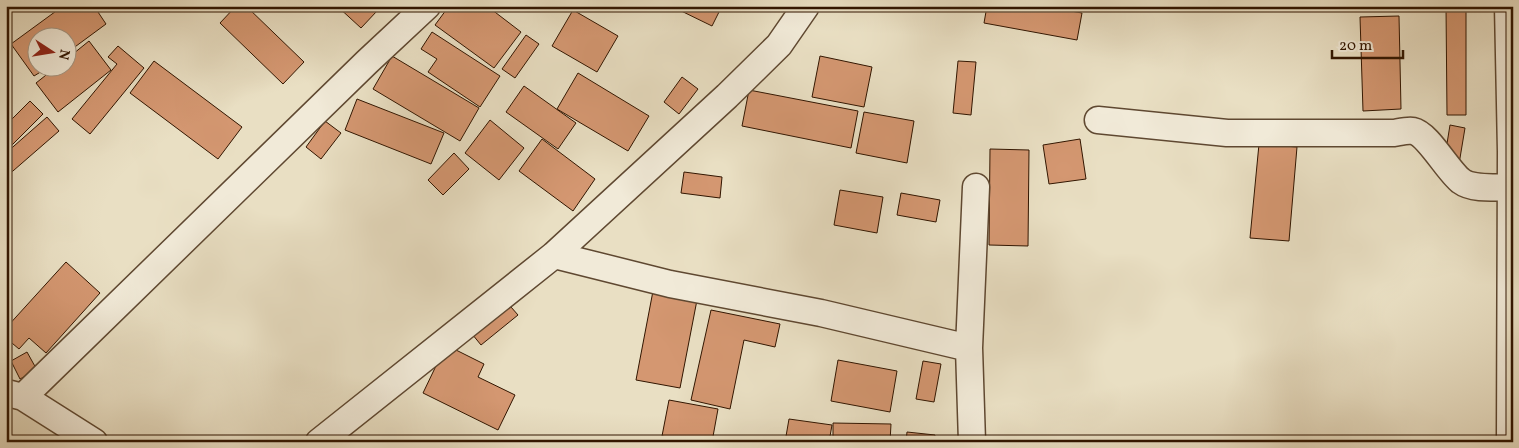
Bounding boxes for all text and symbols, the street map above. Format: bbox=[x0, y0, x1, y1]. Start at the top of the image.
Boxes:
north arrow bbox=[28, 28, 78, 78]
scale bar bbox=[1332, 28, 1403, 60]
text: 20 m bbox=[1339, 36, 1372, 57]
text: N bbox=[53, 47, 74, 61]

